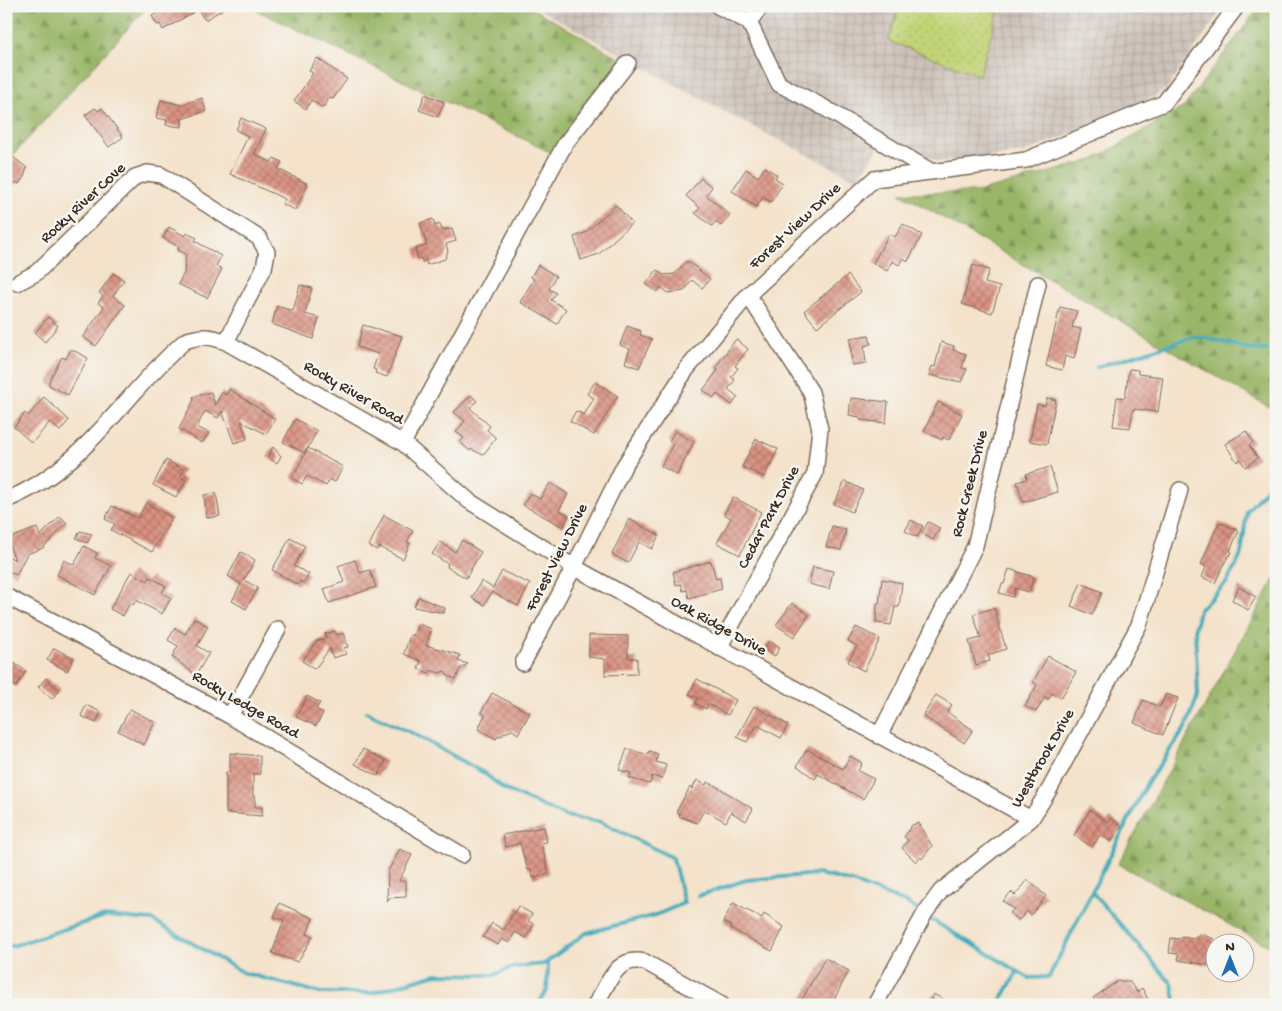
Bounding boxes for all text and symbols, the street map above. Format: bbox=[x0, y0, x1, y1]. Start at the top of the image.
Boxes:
street label: Rocky River Cove bbox=[37, 159, 131, 248]
street label: Forest View Drive bbox=[746, 179, 846, 275]
street label: Rocky River Road bbox=[300, 358, 408, 431]
street label: Rock Creek Drive bbox=[949, 428, 994, 540]
street label: Cedar Park Drive bbox=[735, 463, 805, 573]
street label: Forest View Drive bbox=[522, 500, 594, 616]
street label: Oak Ridge Drive bbox=[667, 593, 770, 662]
street label: Rocky Ledge Road bbox=[188, 668, 303, 745]
street label: Westbrook Drive bbox=[1008, 706, 1080, 812]
north arrow bbox=[1204, 934, 1254, 984]
text: N bbox=[1225, 939, 1235, 956]

